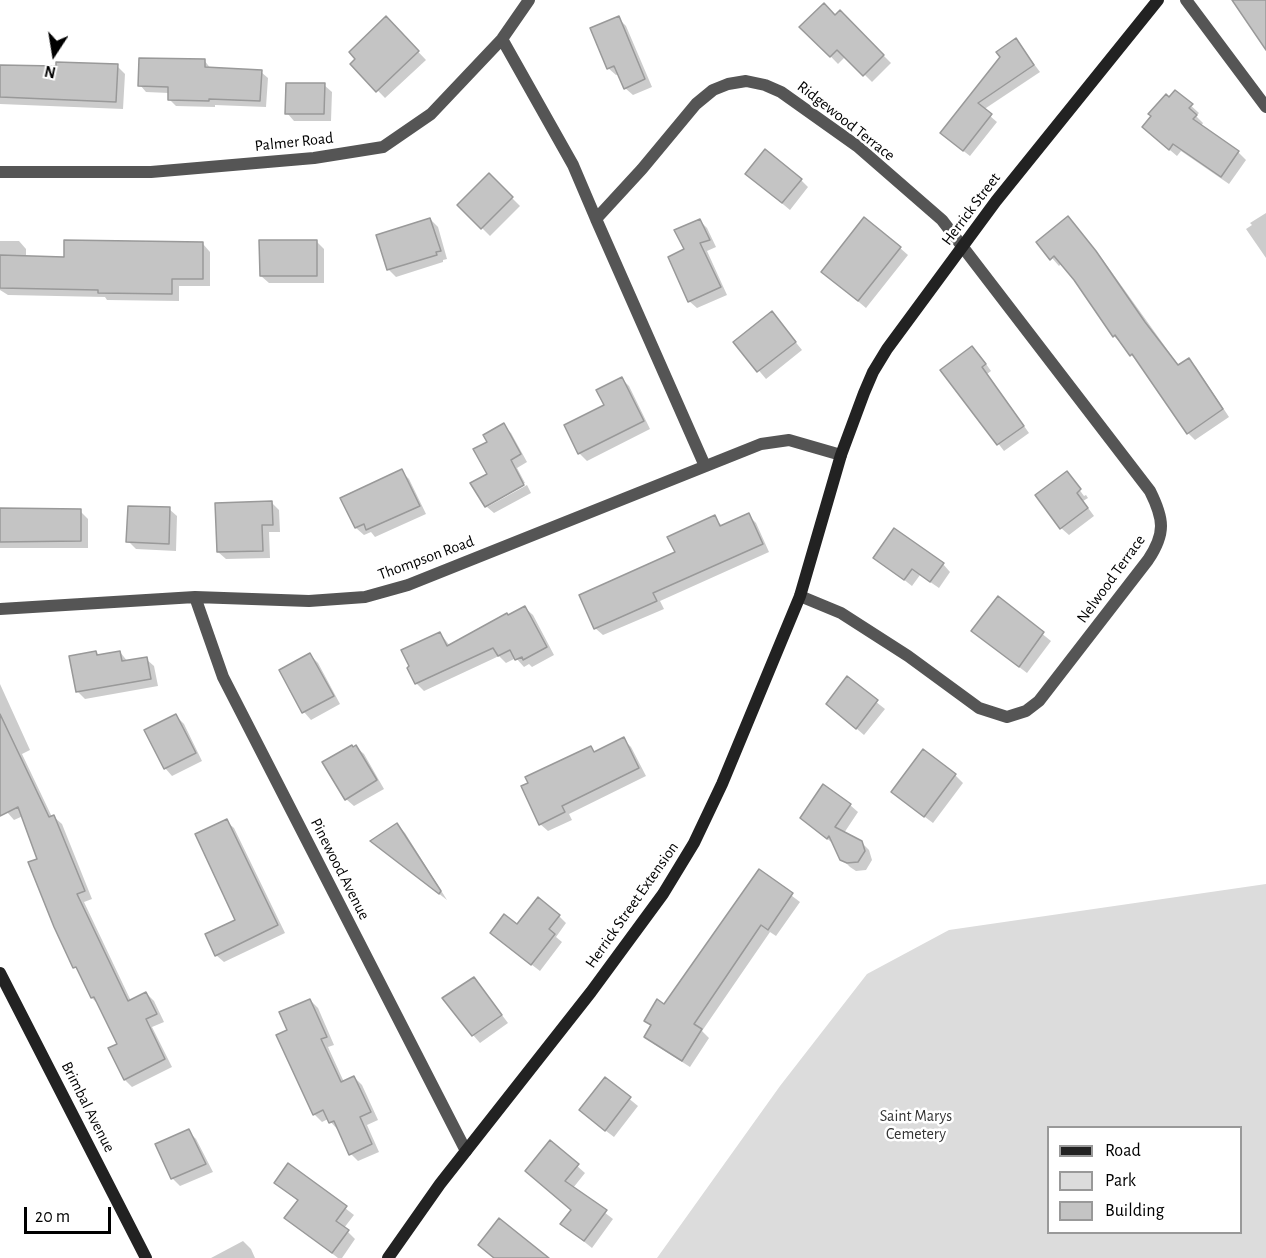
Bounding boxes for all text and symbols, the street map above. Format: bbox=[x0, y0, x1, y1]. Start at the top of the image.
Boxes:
north arrow bbox=[24, 24, 84, 84]
text: N bbox=[43, 63, 57, 81]
street label: Ridgewood Terrace bbox=[793, 77, 899, 165]
street label: Palmer Road bbox=[254, 128, 334, 156]
street label: Herrick Street bbox=[937, 169, 1005, 249]
street label: Nelwood Terrace bbox=[1073, 531, 1149, 627]
street label: Thompson Road bbox=[375, 532, 477, 584]
street label: Pinewood Avenue bbox=[306, 815, 374, 923]
street label: Herrick Street Extension bbox=[581, 838, 683, 972]
street label: Brimbal Avenue bbox=[57, 1058, 119, 1156]
park label: Saint Marys Cemetery bbox=[880, 1106, 952, 1144]
legend bbox=[1047, 1126, 1242, 1234]
text: Road bbox=[1105, 1142, 1141, 1160]
text: Park bbox=[1105, 1172, 1136, 1190]
scale bar bbox=[27, 1195, 114, 1233]
text: Building bbox=[1105, 1202, 1164, 1220]
text: 20 m bbox=[35, 1208, 70, 1226]

